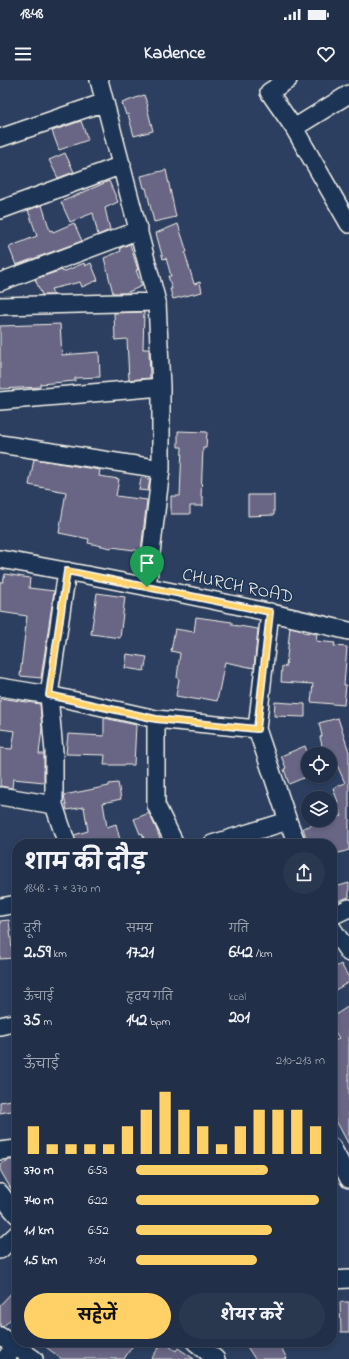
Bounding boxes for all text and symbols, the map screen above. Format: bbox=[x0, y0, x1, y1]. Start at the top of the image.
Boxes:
text: 18:48 bbox=[20, 3, 43, 25]
text: Kadence bbox=[144, 41, 205, 67]
icon: menu bbox=[12, 43, 34, 65]
icon: heart bbox=[315, 43, 337, 65]
pin bbox=[130, 546, 164, 587]
icon: arrive bbox=[136, 552, 158, 574]
street label: CHURCH ROAD bbox=[180, 562, 296, 611]
map controls bbox=[301, 747, 337, 827]
button: locate bbox=[301, 747, 337, 783]
button: layers bbox=[301, 791, 337, 827]
text: शाम की दौड़ bbox=[24, 848, 146, 880]
button: share bbox=[283, 852, 325, 894]
text: 18:48 · 7 × 370 m bbox=[24, 879, 101, 898]
text: दूरी bbox=[24, 921, 41, 937]
text: समय bbox=[126, 921, 153, 937]
text: गति bbox=[229, 921, 249, 937]
text: 2.59 bbox=[24, 940, 51, 965]
text: 17:21 bbox=[126, 940, 154, 965]
text: 6:42 bbox=[229, 940, 253, 965]
text: km bbox=[51, 946, 67, 962]
text: /km bbox=[253, 946, 273, 962]
text: ऊँचाई bbox=[24, 989, 54, 1005]
text: हृदय गति bbox=[126, 989, 173, 1005]
text: kcal bbox=[229, 989, 246, 1005]
text: 201 bbox=[229, 1005, 250, 1030]
text: 35 bbox=[24, 1008, 41, 1033]
text: 142 bbox=[126, 1008, 147, 1033]
text: m bbox=[41, 1014, 52, 1030]
text: bpm bbox=[147, 1014, 170, 1030]
text: 210–213 m bbox=[276, 1051, 325, 1070]
text: ऊँचाई bbox=[24, 1055, 59, 1074]
text: 370 m bbox=[24, 1161, 54, 1180]
text: 6:53 bbox=[88, 1161, 108, 1180]
text: 740 m bbox=[24, 1191, 54, 1210]
text: 6:22 bbox=[88, 1191, 108, 1210]
text: 1.1 km bbox=[24, 1221, 54, 1240]
text: 6:52 bbox=[88, 1221, 109, 1240]
text: 1.5 km bbox=[24, 1251, 57, 1270]
text: 7:04 bbox=[88, 1251, 105, 1270]
button: सहेजें bbox=[24, 1293, 171, 1339]
button: शेयर करें bbox=[179, 1293, 325, 1339]

